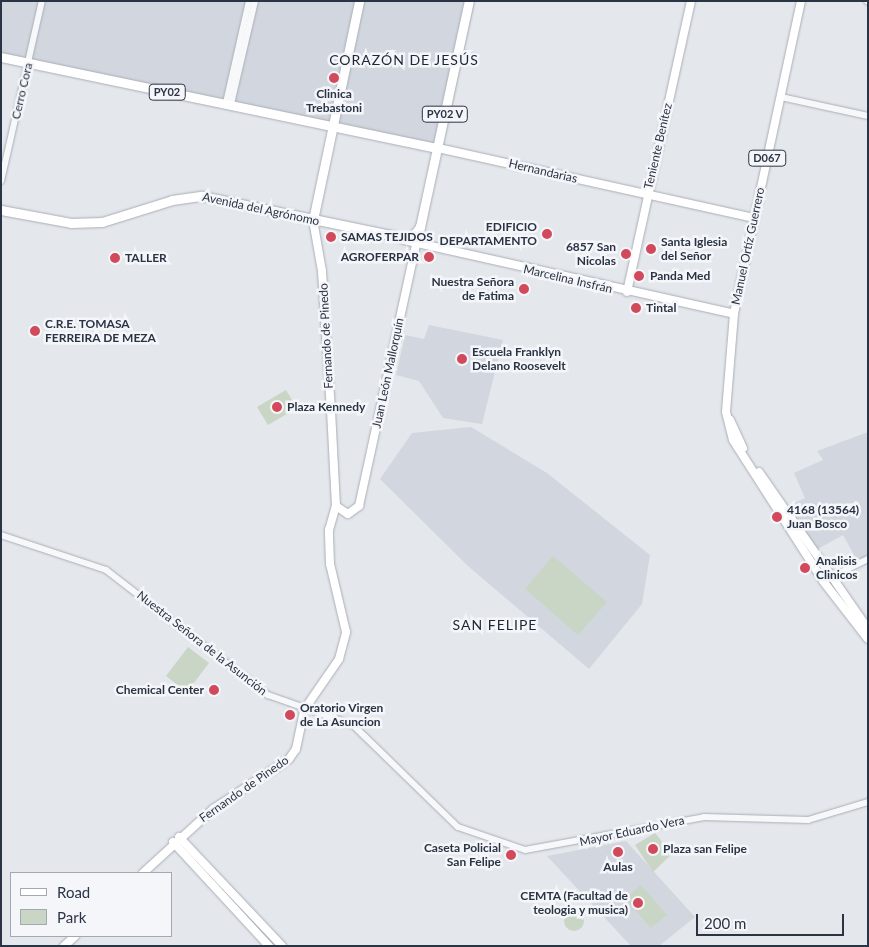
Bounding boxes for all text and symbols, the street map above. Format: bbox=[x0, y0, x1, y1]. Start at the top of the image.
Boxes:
district label: CORAZÓN DE JESÚS bbox=[327, 52, 481, 68]
street label: Cerro Cora bbox=[9, 61, 35, 121]
marker: Clinica Trebastoni bbox=[327, 71, 341, 85]
road number: PY02 bbox=[148, 84, 186, 100]
place label: Clinica Trebastoni bbox=[306, 87, 362, 115]
street label: Teniente Benítez bbox=[641, 102, 675, 190]
road number: PY02 V bbox=[421, 106, 469, 122]
road number: D067 bbox=[747, 150, 787, 167]
street label: Hernandarias bbox=[507, 156, 579, 186]
street label: Manuel Ortíz Guerrero bbox=[729, 186, 767, 306]
street label: Avenida del Agrónomo bbox=[201, 190, 321, 228]
place label: EDIFICIO DEPARTAMENTO bbox=[440, 220, 537, 248]
marker: EDIFICIO DEPARTAMENTO bbox=[541, 228, 553, 240]
place label: SAMAS TEJIDOS bbox=[341, 230, 433, 244]
marker: SAMAS TEJIDOS bbox=[325, 231, 337, 243]
place label: Santa Iglesia del Señor bbox=[661, 235, 727, 263]
place label: 6857 San Nicolas bbox=[566, 240, 616, 268]
marker: Santa Iglesia del Señor bbox=[645, 243, 657, 255]
marker: 6857 San Nicolas bbox=[620, 248, 632, 260]
place label: AGROFERPAR bbox=[341, 250, 419, 264]
place label: TALLER bbox=[125, 251, 167, 265]
marker: AGROFERPAR bbox=[423, 251, 435, 263]
marker: TALLER bbox=[109, 252, 121, 264]
street label: Marcelina Insfrán bbox=[522, 262, 614, 296]
marker: Panda Med bbox=[632, 269, 646, 283]
place label: Panda Med bbox=[650, 269, 710, 283]
place label: Nuestra Señora de Fatima bbox=[431, 275, 514, 303]
street label: Fernando de Pinedo bbox=[316, 283, 336, 389]
marker: Nuestra Señora de Fatima bbox=[518, 283, 530, 295]
place label: Tintal bbox=[646, 301, 676, 315]
marker: Tintal bbox=[630, 302, 642, 314]
street label: Juan León Mallorquín bbox=[369, 316, 407, 430]
place label: C.R.E. TOMASA FERREIRA DE MEZA bbox=[45, 317, 156, 345]
marker: C.R.E. TOMASA FERREIRA DE MEZA bbox=[29, 325, 41, 337]
place label: Escuela Franklyn Delano Roosevelt bbox=[472, 345, 566, 373]
marker: Escuela Franklyn Delano Roosevelt bbox=[456, 353, 468, 365]
place label: Plaza Kennedy bbox=[287, 400, 365, 414]
marker: Plaza Kennedy bbox=[271, 401, 283, 413]
place label: 4168 (13564) Juan Bosco bbox=[787, 503, 859, 531]
marker: 4168 (13564) Juan Bosco bbox=[771, 511, 783, 523]
place label: Analisis Clinicos bbox=[816, 554, 858, 582]
marker: Analisis Clinicos bbox=[798, 561, 812, 575]
street label: Nuestra Señora de la Asunción bbox=[134, 588, 270, 698]
district label: SAN FELIPE bbox=[451, 617, 539, 633]
place label: Chemical Center bbox=[116, 683, 204, 697]
marker: Chemical Center bbox=[208, 684, 220, 696]
place label: Oratorio Virgen de La Asuncion bbox=[300, 701, 384, 729]
marker: Oratorio Virgen de La Asuncion bbox=[284, 709, 296, 721]
street label: Fernando de Pinedo bbox=[197, 753, 291, 825]
street label: Mayor Eduardo Vera bbox=[578, 813, 686, 849]
place label: Caseta Policial San Felipe bbox=[424, 841, 501, 869]
place label: Plaza san Felipe bbox=[663, 842, 747, 856]
marker: Plaza san Felipe bbox=[647, 843, 659, 855]
marker: Aulas bbox=[612, 846, 624, 858]
marker: Caseta Policial San Felipe bbox=[505, 849, 517, 861]
place label: Aulas bbox=[603, 860, 633, 874]
legend bbox=[10, 872, 172, 937]
text: Road bbox=[57, 883, 90, 901]
place label: CEMTA (Facultad de teologia y musica) bbox=[520, 889, 628, 917]
marker: CEMTA (Facultad de teologia y musica) bbox=[632, 897, 644, 909]
scale bar bbox=[699, 904, 846, 936]
text: Park bbox=[57, 908, 86, 926]
text: 200 m bbox=[704, 914, 746, 932]

